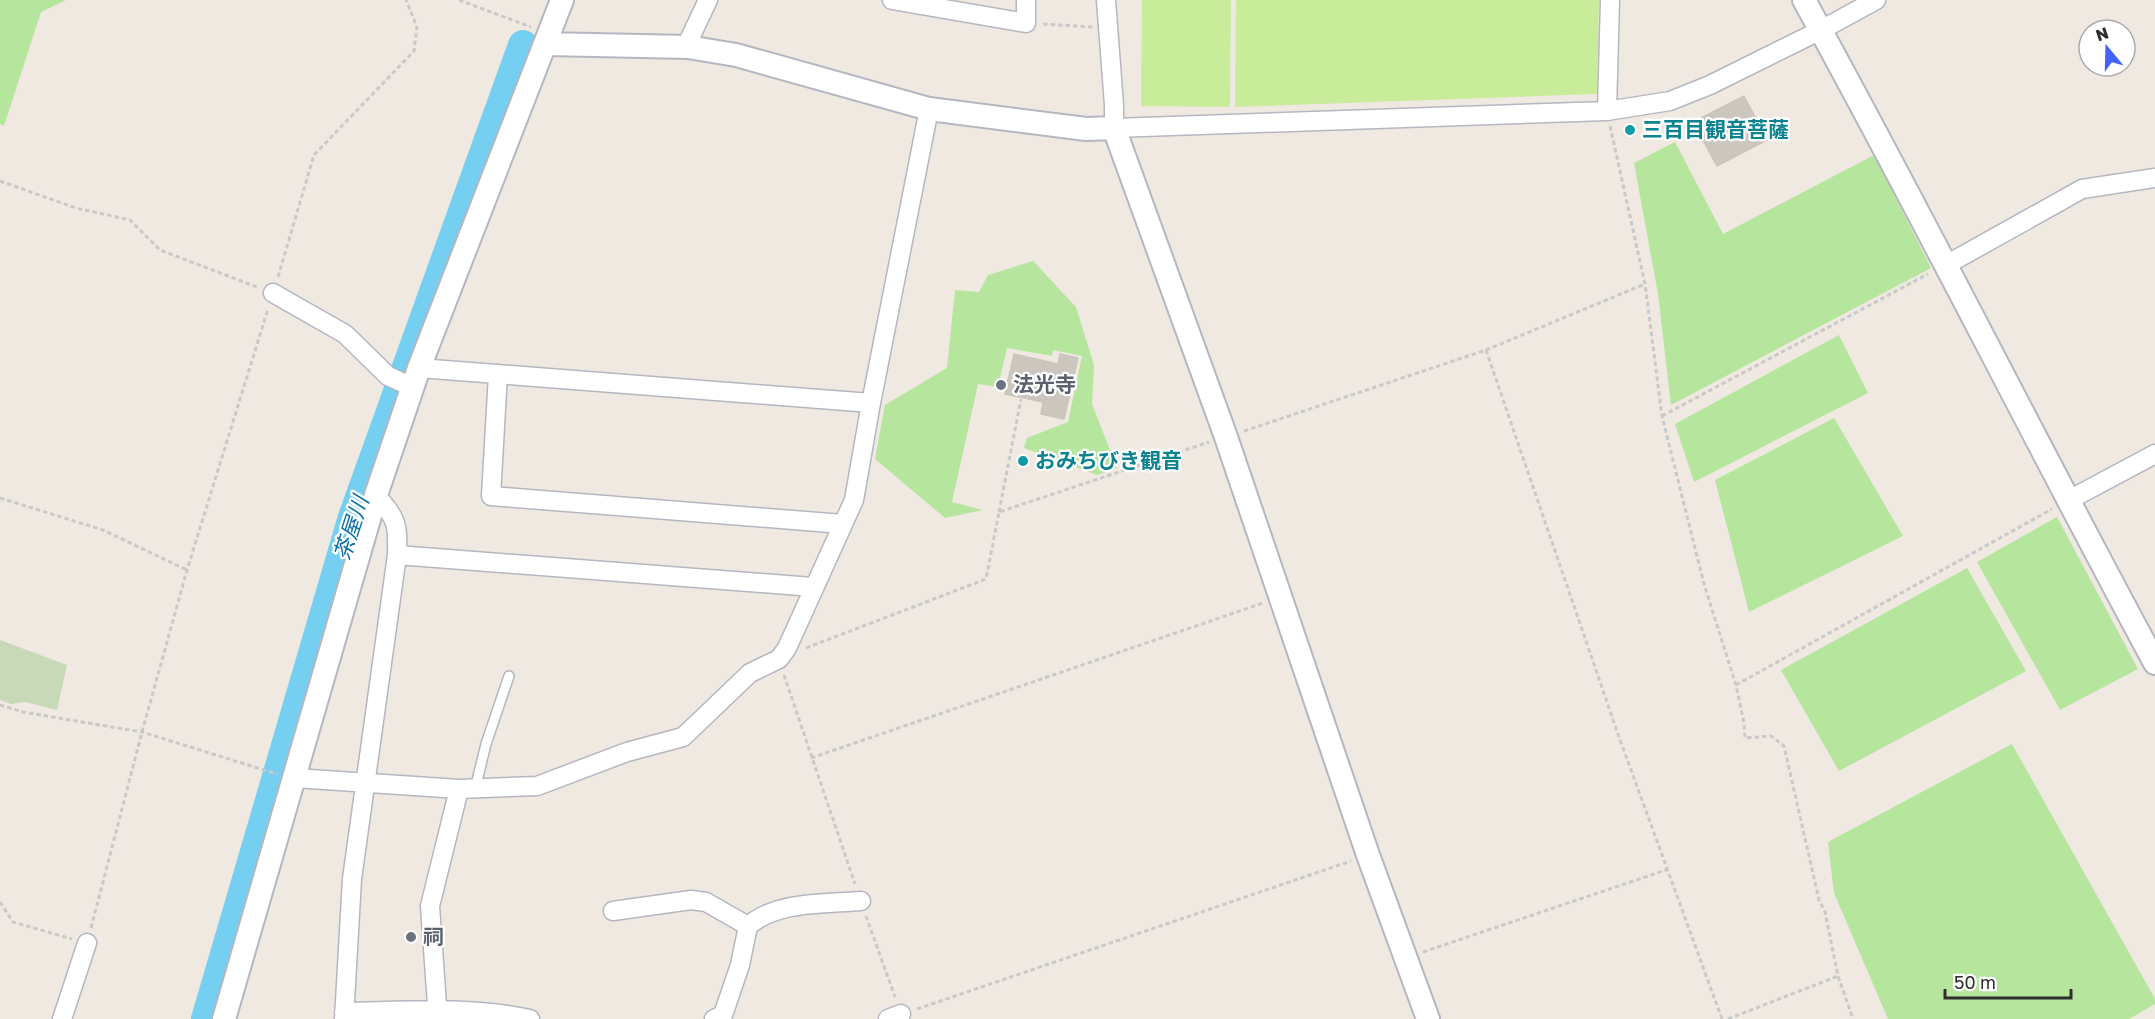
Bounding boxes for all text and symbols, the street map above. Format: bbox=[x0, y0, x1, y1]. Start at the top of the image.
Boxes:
north arrow bbox=[2077, 18, 2137, 78]
text: N bbox=[2093, 22, 2111, 45]
place label: 三百目観音菩薩 bbox=[1642, 116, 1789, 142]
marker: 三百目観音菩薩 bbox=[1623, 123, 1637, 137]
place label: 法光寺 bbox=[1013, 371, 1076, 397]
marker: 法光寺 bbox=[994, 378, 1008, 392]
place label: おみちびき観音 bbox=[1035, 447, 1182, 473]
marker: おみちびき観音 bbox=[1016, 454, 1030, 468]
water label: 茶屋川 bbox=[327, 490, 374, 563]
place label: 祠 bbox=[423, 923, 444, 949]
marker: 祠 bbox=[404, 930, 418, 944]
scale bar bbox=[1945, 962, 2071, 1000]
text: 50 m bbox=[1954, 971, 1996, 993]

